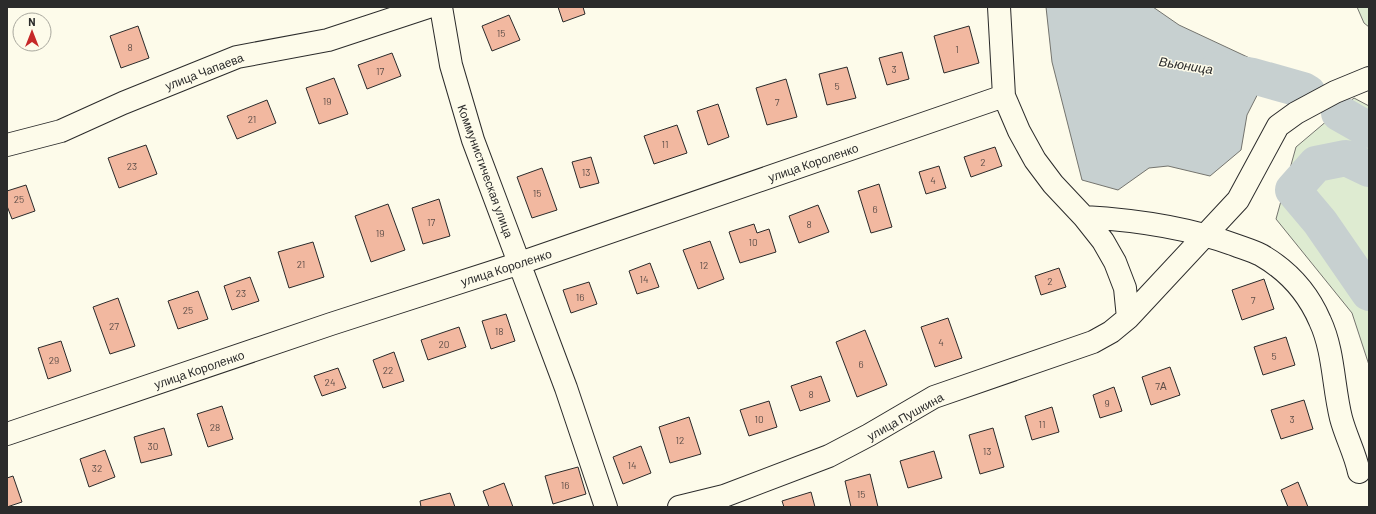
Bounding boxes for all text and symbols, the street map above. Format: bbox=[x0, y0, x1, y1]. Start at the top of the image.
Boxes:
north arrow bbox=[12, 12, 52, 52]
text: N bbox=[28, 15, 36, 28]
house number: 15 bbox=[497, 27, 505, 39]
house number: 8 bbox=[127, 41, 133, 53]
house number: 1 bbox=[955, 43, 959, 55]
street label: улица Чапаева bbox=[163, 50, 246, 93]
water label: Вьюница bbox=[1158, 53, 1214, 77]
house number: 3 bbox=[891, 63, 897, 75]
house number: 17 bbox=[376, 65, 384, 77]
house number: 5 bbox=[834, 80, 840, 92]
house number: 19 bbox=[323, 95, 331, 107]
house number: 7 bbox=[775, 96, 780, 108]
street label: Коммунистическая улица bbox=[454, 102, 517, 240]
house number: 21 bbox=[248, 113, 256, 125]
house number: 11 bbox=[661, 138, 669, 150]
street label: улица Короленко bbox=[766, 140, 861, 185]
house number: 2 bbox=[980, 156, 986, 168]
house number: 23 bbox=[127, 160, 137, 172]
house number: 13 bbox=[582, 166, 590, 178]
house number: 4 bbox=[930, 174, 936, 186]
house number: 15 bbox=[533, 187, 541, 199]
house number: 25 bbox=[14, 193, 24, 205]
house number: 6 bbox=[872, 203, 878, 215]
house number: 17 bbox=[427, 216, 435, 228]
house number: 8 bbox=[806, 218, 812, 230]
house number: 19 bbox=[376, 227, 384, 239]
house number: 10 bbox=[748, 236, 758, 248]
street label: улица Короленко bbox=[459, 246, 554, 289]
house number: 21 bbox=[297, 258, 305, 270]
house number: 12 bbox=[700, 259, 708, 271]
house number: 14 bbox=[639, 273, 649, 285]
house number: 2 bbox=[1047, 275, 1053, 287]
house number: 23 bbox=[236, 287, 246, 299]
house number: 16 bbox=[576, 291, 584, 303]
house number: 7 bbox=[1251, 294, 1256, 306]
house number: 25 bbox=[183, 304, 193, 316]
house number: 27 bbox=[109, 320, 119, 332]
house number: 18 bbox=[495, 325, 503, 337]
house number: 4 bbox=[938, 336, 944, 348]
house number: 20 bbox=[438, 338, 450, 350]
street label: улица Короленко bbox=[152, 347, 247, 392]
house number: 5 bbox=[1271, 350, 1277, 362]
house number: 29 bbox=[49, 354, 59, 366]
house number: 6 bbox=[858, 358, 864, 370]
house number: 22 bbox=[383, 364, 393, 376]
house number: 24 bbox=[325, 376, 335, 388]
house number: 7А bbox=[1155, 380, 1167, 392]
house number: 8 bbox=[808, 388, 814, 400]
street label: улица Пушкина bbox=[864, 389, 946, 444]
house number: 9 bbox=[1104, 397, 1110, 409]
house number: 10 bbox=[754, 413, 764, 425]
house number: 3 bbox=[1289, 413, 1295, 425]
house number: 11 bbox=[1038, 418, 1046, 430]
house number: 28 bbox=[210, 421, 220, 433]
house number: 12 bbox=[676, 434, 684, 446]
house number: 30 bbox=[148, 440, 158, 452]
house number: 13 bbox=[983, 445, 991, 457]
house number: 14 bbox=[627, 459, 637, 471]
house number: 32 bbox=[92, 462, 102, 474]
house number: 16 bbox=[561, 479, 569, 491]
house number: 15 bbox=[857, 488, 865, 500]

